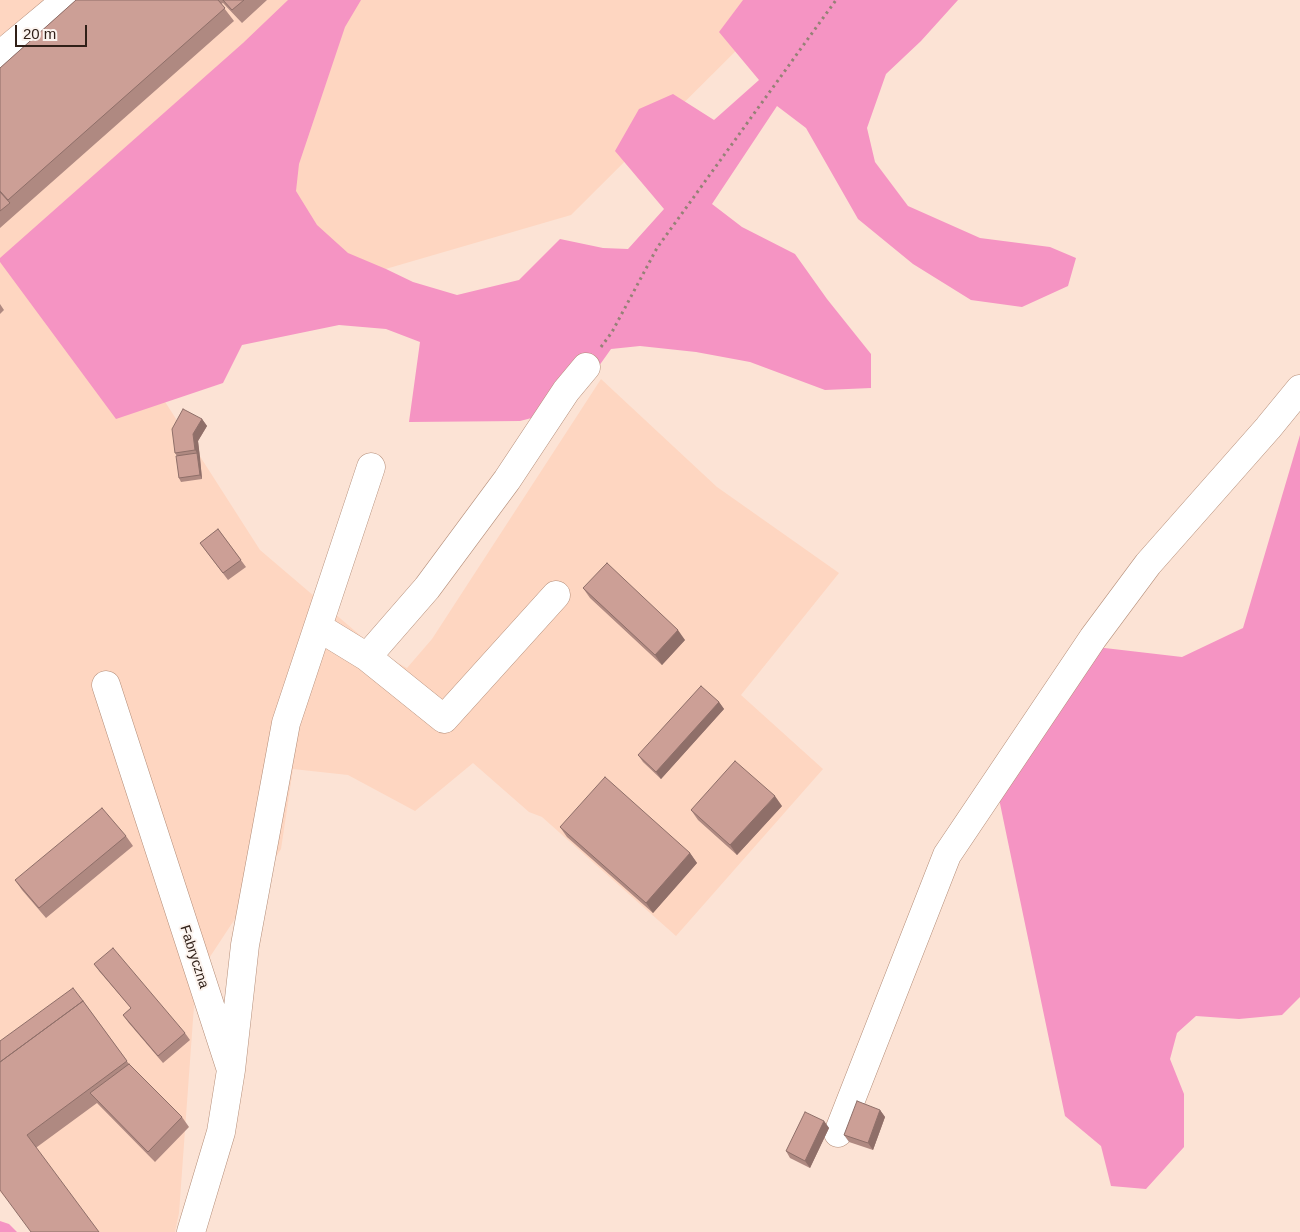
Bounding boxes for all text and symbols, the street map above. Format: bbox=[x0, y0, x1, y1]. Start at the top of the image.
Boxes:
scale bar bbox=[18, 15, 90, 47]
text: 20 m bbox=[23, 25, 56, 42]
street label: Fabryczna bbox=[176, 923, 212, 991]

